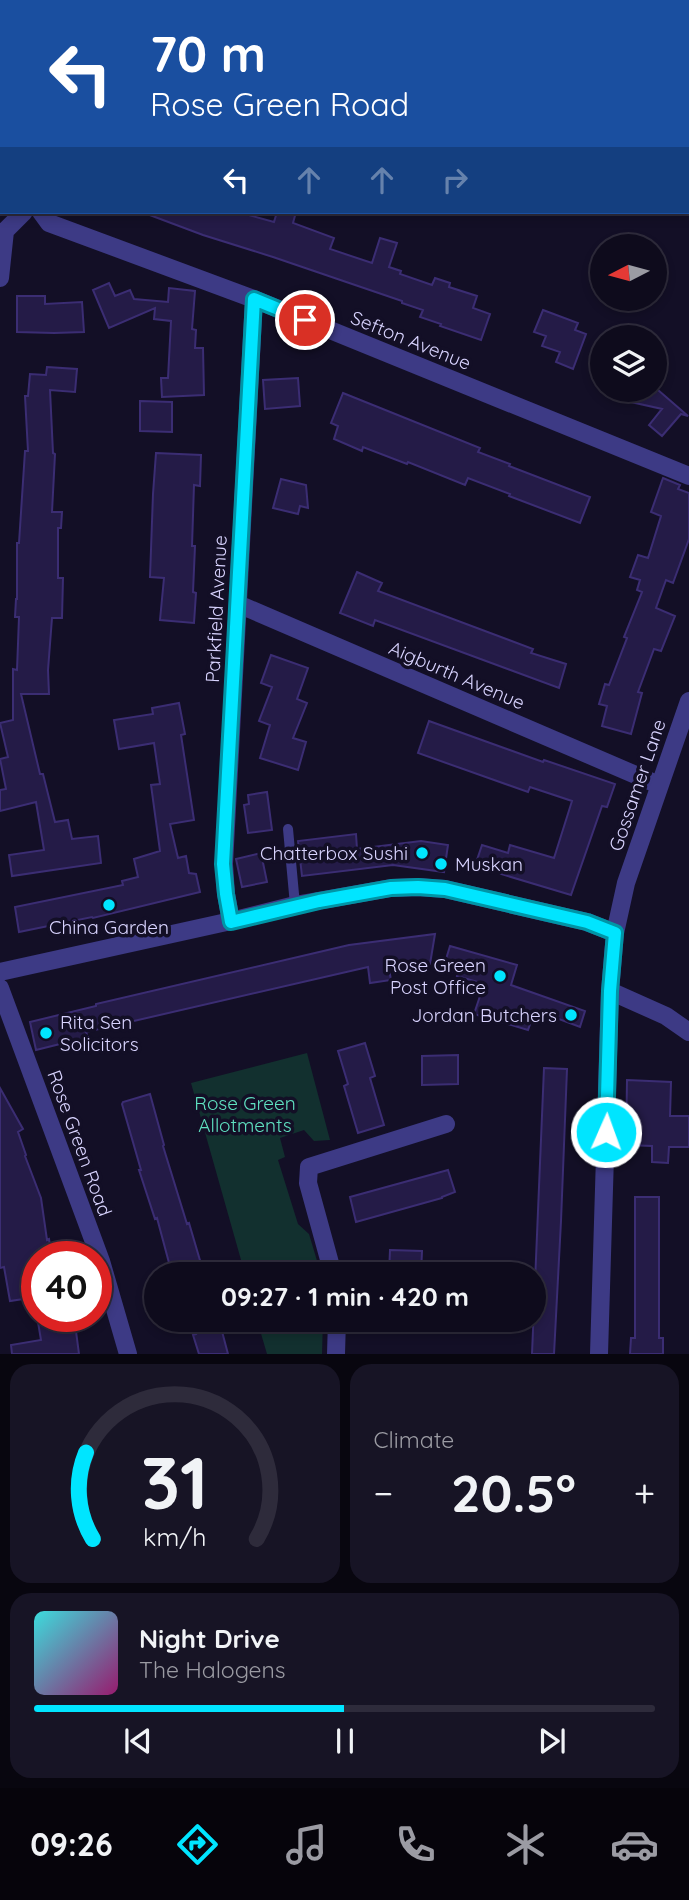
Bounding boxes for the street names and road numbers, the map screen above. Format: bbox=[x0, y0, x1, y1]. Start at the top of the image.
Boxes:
street label: Sefton Avenue bbox=[347, 305, 475, 375]
street label: Parkfield Avenue bbox=[200, 535, 232, 683]
street label: Aigburth Avenue bbox=[385, 636, 529, 714]
street label: Gossamer Lane bbox=[603, 716, 671, 854]
street label: Rose Green Road bbox=[42, 1067, 118, 1219]

